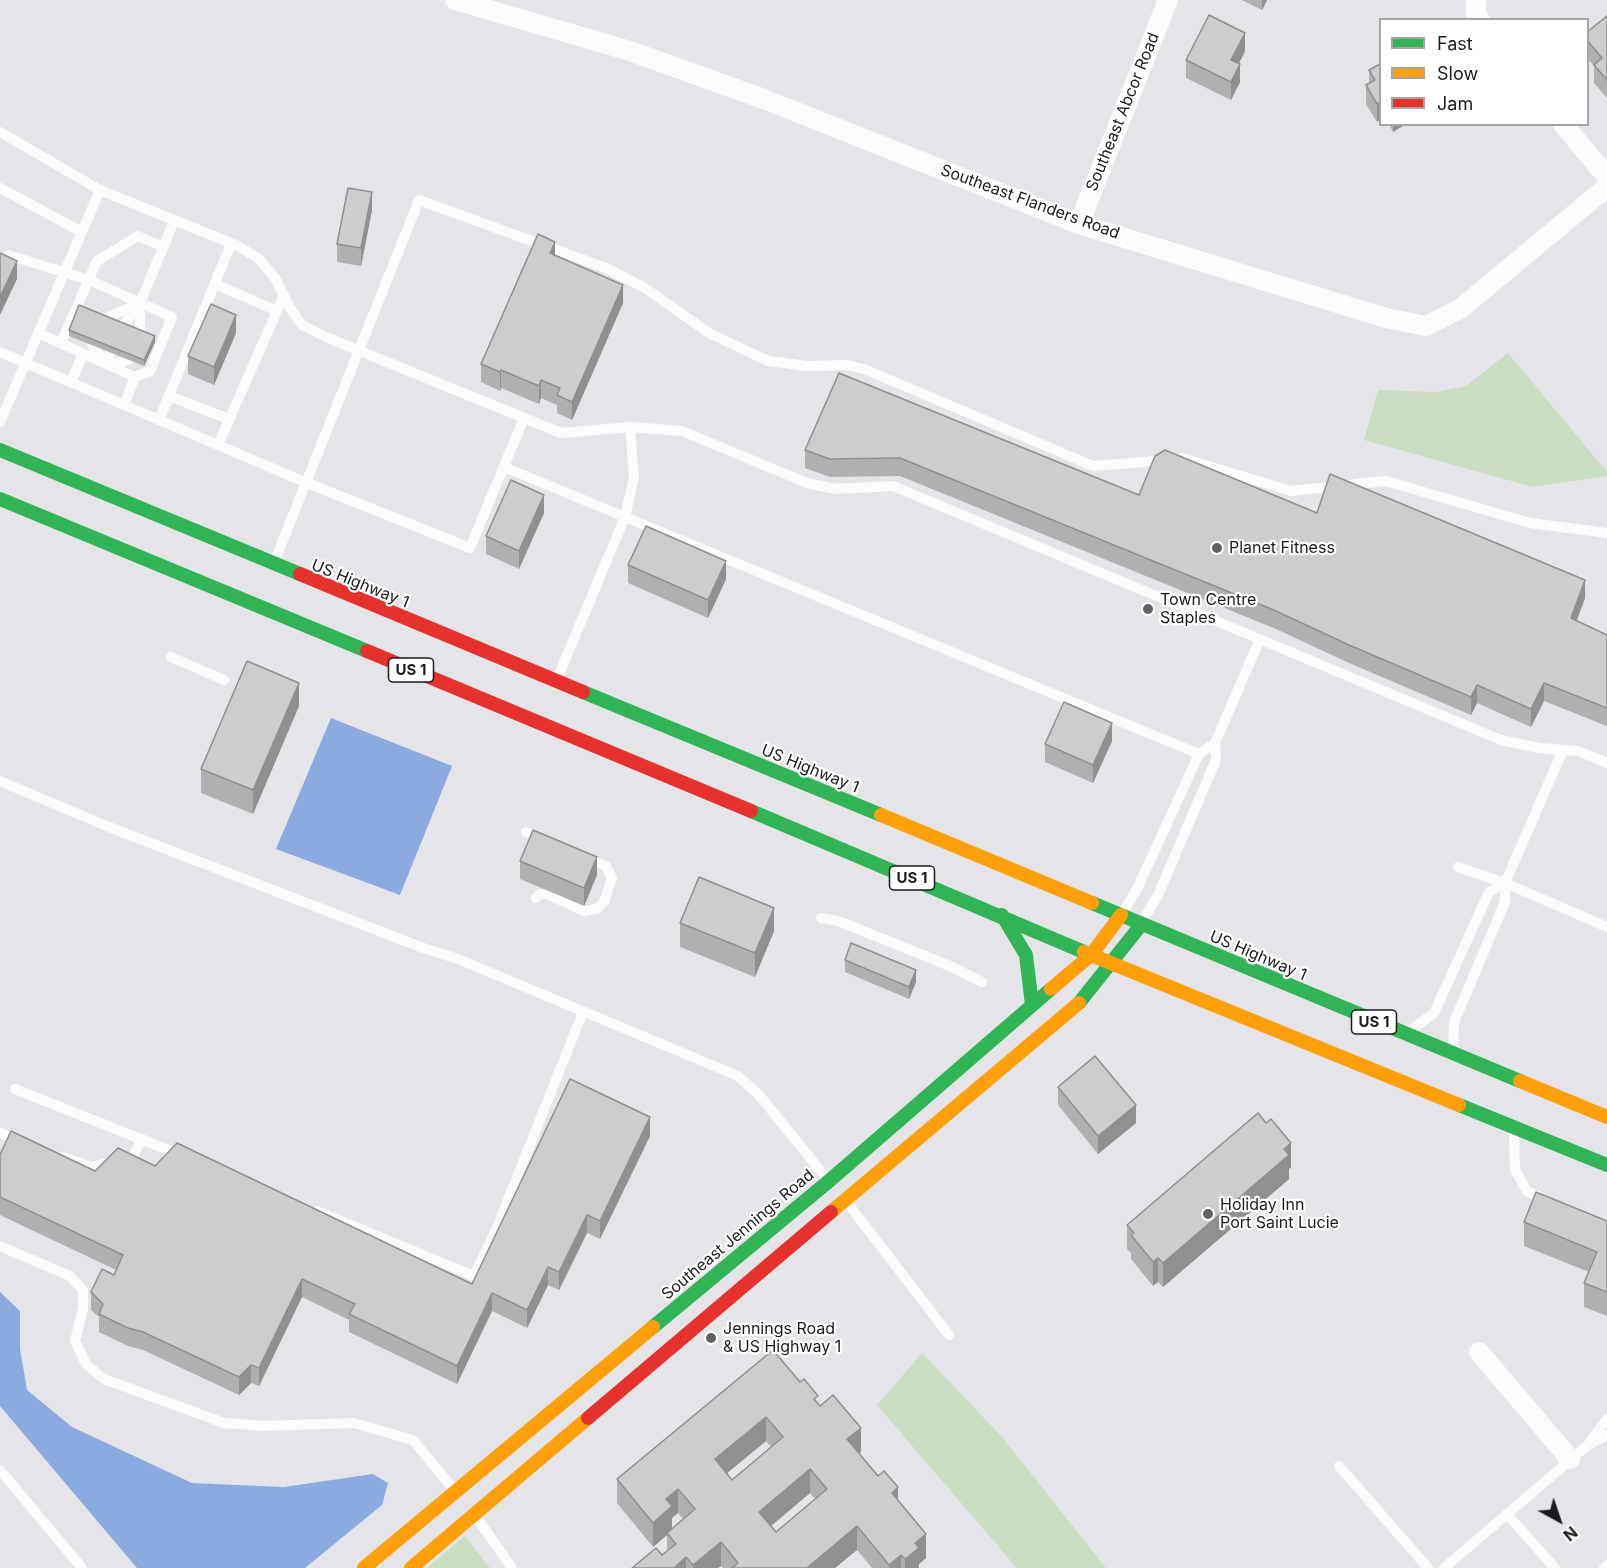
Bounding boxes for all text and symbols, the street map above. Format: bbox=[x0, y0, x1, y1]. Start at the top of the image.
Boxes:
legend bbox=[1379, 18, 1589, 126]
street label: Southeast Abcor Road bbox=[1082, 30, 1164, 194]
text: Fast bbox=[1437, 33, 1473, 54]
text: Slow bbox=[1437, 63, 1478, 84]
text: Jam bbox=[1437, 93, 1473, 114]
street label: Southeast Flanders Road bbox=[938, 161, 1122, 243]
place label: Planet Fitness bbox=[1229, 538, 1335, 558]
marker: Planet Fitness bbox=[1210, 541, 1224, 555]
street label: US Highway 1 bbox=[308, 556, 412, 612]
place label: Town Centre Staples bbox=[1160, 590, 1256, 628]
marker: Town Centre Staples bbox=[1141, 602, 1155, 616]
road number: US 1 bbox=[388, 658, 434, 682]
street label: US Highway 1 bbox=[758, 741, 862, 797]
road number: US 1 bbox=[890, 866, 934, 890]
street label: US Highway 1 bbox=[1207, 927, 1309, 985]
road number: US 1 bbox=[1352, 1010, 1396, 1034]
street label: Southeast Jennings Road bbox=[658, 1166, 818, 1304]
place label: Holiday Inn Port Saint Lucie bbox=[1220, 1195, 1339, 1233]
marker: Holiday Inn Port Saint Lucie bbox=[1201, 1207, 1215, 1221]
place label: Jennings Road & US Highway 1 bbox=[723, 1319, 841, 1357]
marker: Jennings Road & US Highway 1 bbox=[704, 1331, 718, 1345]
north arrow bbox=[1529, 1490, 1589, 1550]
text: N bbox=[1559, 1522, 1582, 1545]

